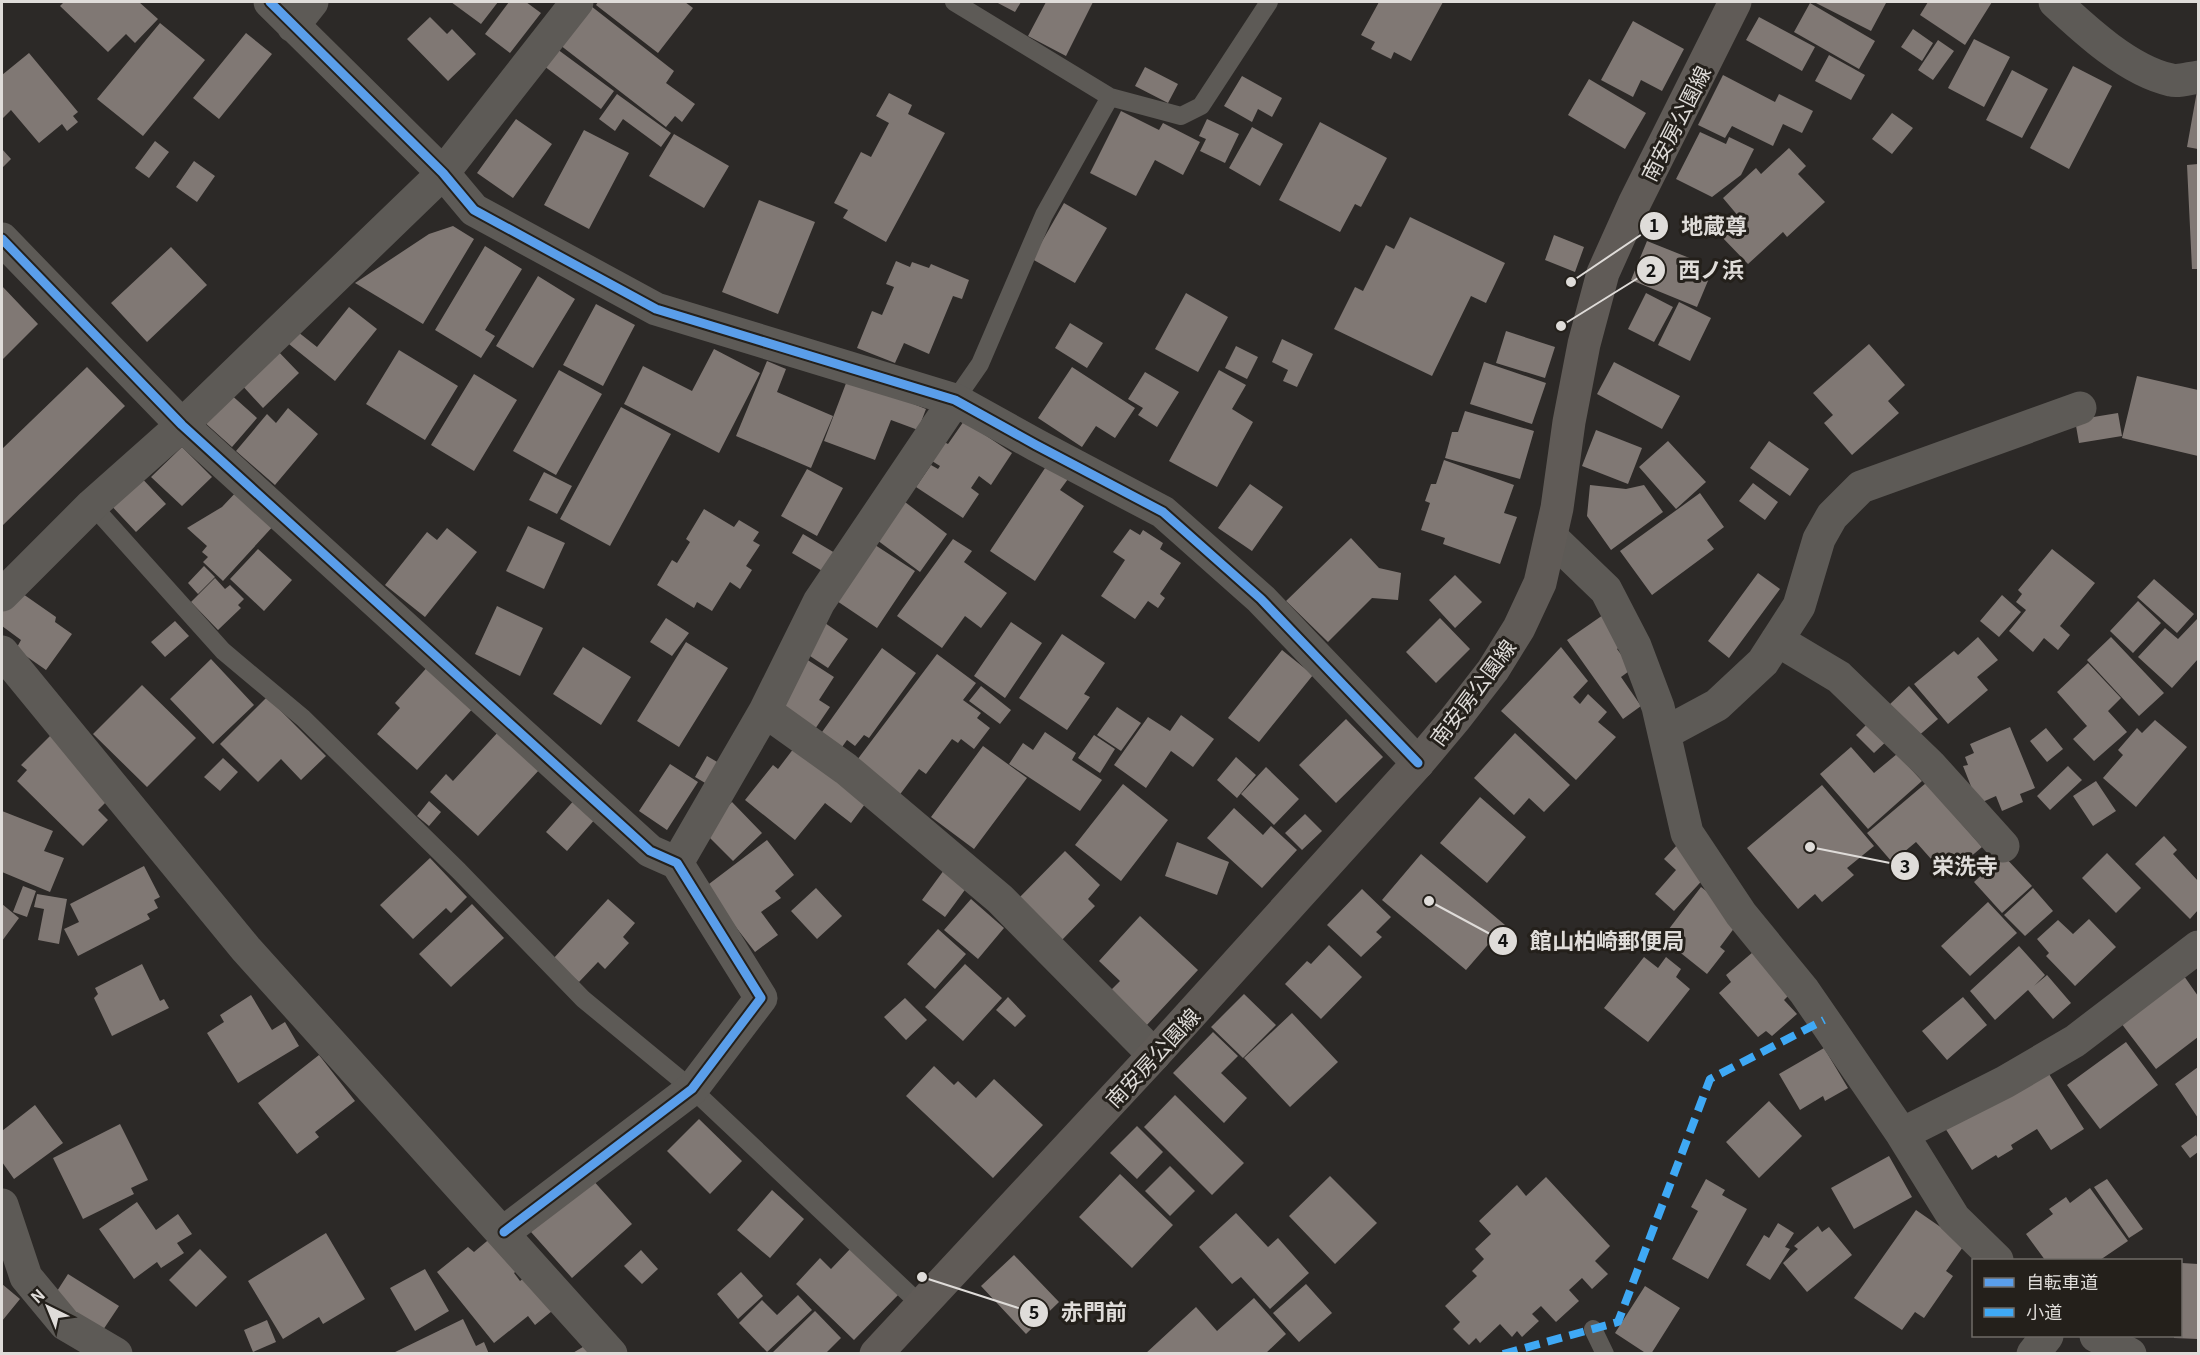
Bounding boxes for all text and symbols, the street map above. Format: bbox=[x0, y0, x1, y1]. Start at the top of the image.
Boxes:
street label: 南安房公園線 bbox=[1633, 60, 1717, 186]
callout: 地蔵尊 bbox=[1639, 206, 1759, 246]
text: 地蔵尊 bbox=[1681, 208, 1747, 240]
text: 1 bbox=[1649, 211, 1659, 237]
callout: 西ノ浜 bbox=[1636, 250, 1756, 290]
text: 西ノ浜 bbox=[1678, 252, 1744, 284]
text: 2 bbox=[1646, 256, 1656, 282]
street label: 南安房公園線 bbox=[1422, 633, 1522, 751]
callout: 栄洗寺 bbox=[1890, 846, 2010, 886]
text: 栄洗寺 bbox=[1932, 848, 1998, 880]
text: 3 bbox=[1900, 852, 1910, 878]
callout: 館山柏崎郵便局 bbox=[1488, 921, 1696, 961]
text: 館山柏崎郵便局 bbox=[1530, 923, 1684, 955]
text: 4 bbox=[1498, 926, 1509, 952]
street label: 南安房公園線 bbox=[1098, 1001, 1206, 1113]
legend bbox=[1972, 1259, 2182, 1337]
text: 自転車道 bbox=[2026, 1268, 2098, 1294]
north arrow bbox=[18, 1277, 78, 1337]
text: N bbox=[25, 1282, 50, 1308]
callout: 赤門前 bbox=[1019, 1293, 1139, 1333]
text: 赤門前 bbox=[1061, 1294, 1127, 1326]
text: 5 bbox=[1029, 1298, 1039, 1324]
text: 小道 bbox=[2026, 1298, 2062, 1324]

